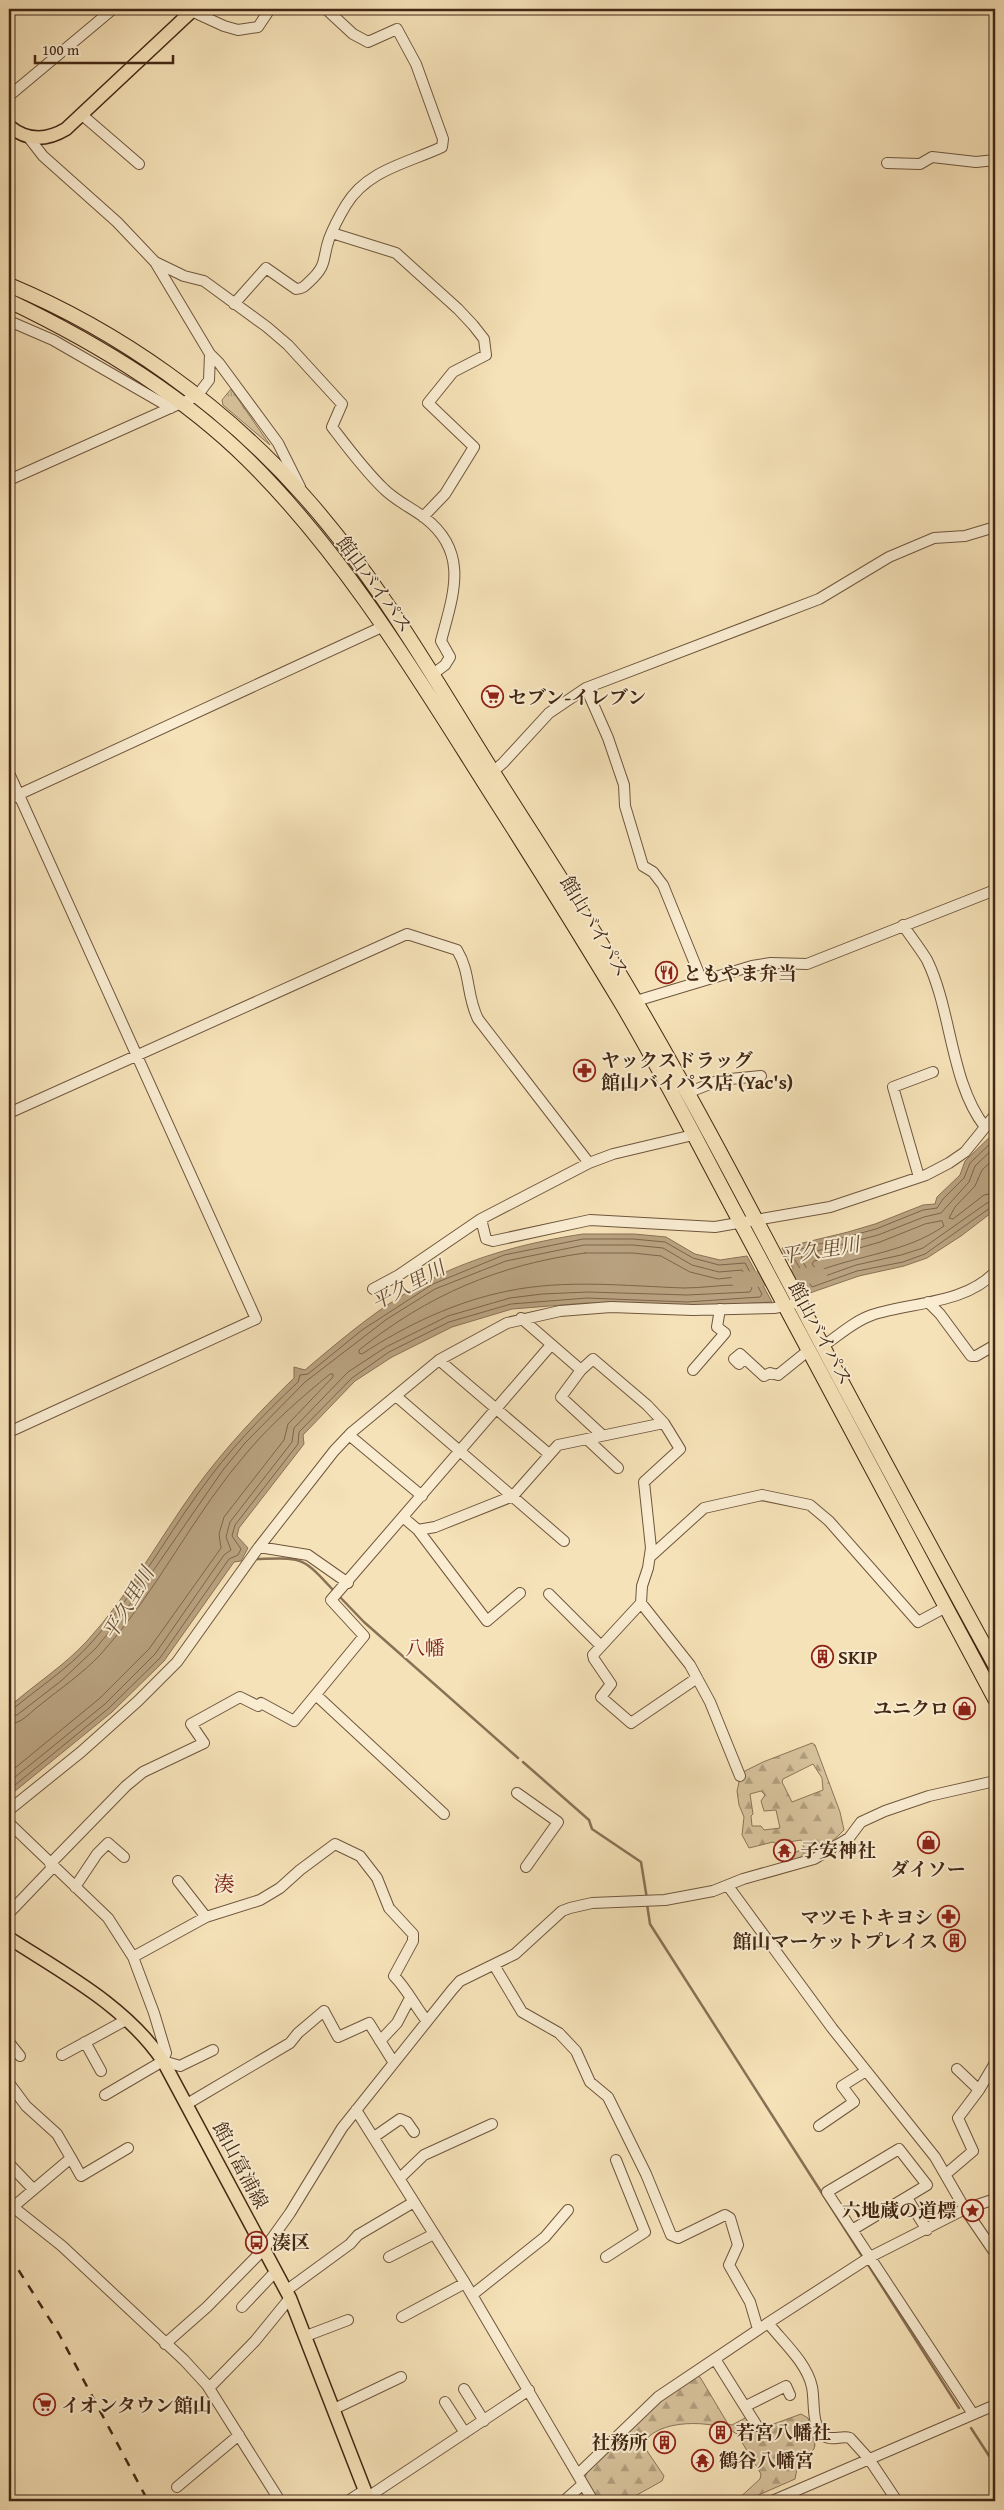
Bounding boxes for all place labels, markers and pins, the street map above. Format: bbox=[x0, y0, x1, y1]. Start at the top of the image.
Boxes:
place label: セブン-イレブン bbox=[508, 683, 646, 711]
supermarket icon: セブン-イレブン bbox=[480, 685, 504, 709]
place label: ともやま弁当 bbox=[683, 959, 797, 987]
restaurant icon: ともやま弁当 bbox=[655, 961, 679, 985]
place label: ヤックスドラッグ 館山バイパス店 (Yac's) bbox=[601, 1046, 793, 1096]
pharmacy icon: ヤックスドラッグ 館山バイパス店 (Yac's) bbox=[573, 1059, 597, 1083]
place label: SKIP bbox=[838, 1643, 877, 1671]
building icon: SKIP bbox=[810, 1645, 834, 1669]
place label: ユニクロ bbox=[873, 1694, 949, 1722]
shop icon: ユニクロ bbox=[953, 1696, 977, 1720]
shop icon: ダイソー bbox=[916, 1831, 940, 1855]
place label: 子安神社 bbox=[800, 1836, 876, 1864]
temple icon: 子安神社 bbox=[772, 1838, 796, 1862]
place label: ダイソー bbox=[890, 1855, 966, 1883]
place label: マツモトキヨシ bbox=[801, 1903, 933, 1931]
pharmacy icon: マツモトキヨシ bbox=[937, 1905, 961, 1929]
place label: 館山マーケットプレイス bbox=[732, 1927, 938, 1955]
building icon: 館山マーケットプレイス bbox=[942, 1929, 966, 1953]
place label: 六地蔵の道標 bbox=[842, 2196, 956, 2224]
place icon: 六地蔵の道標 bbox=[960, 2198, 984, 2222]
place label: 湊区 bbox=[272, 2228, 310, 2256]
bus stop icon: 湊区 bbox=[244, 2230, 268, 2254]
place label: イオンタウン館山 bbox=[61, 2391, 212, 2419]
supermarket icon: イオンタウン館山 bbox=[33, 2393, 57, 2417]
place label: 若宮八幡社 bbox=[736, 2418, 831, 2446]
building icon: 若宮八幡社 bbox=[708, 2420, 732, 2444]
place label: 社務所 bbox=[591, 2428, 648, 2456]
building icon: 社務所 bbox=[652, 2430, 676, 2454]
place label: 鶴谷八幡宮 bbox=[719, 2446, 814, 2474]
temple icon: 鶴谷八幡宮 bbox=[691, 2448, 715, 2472]

